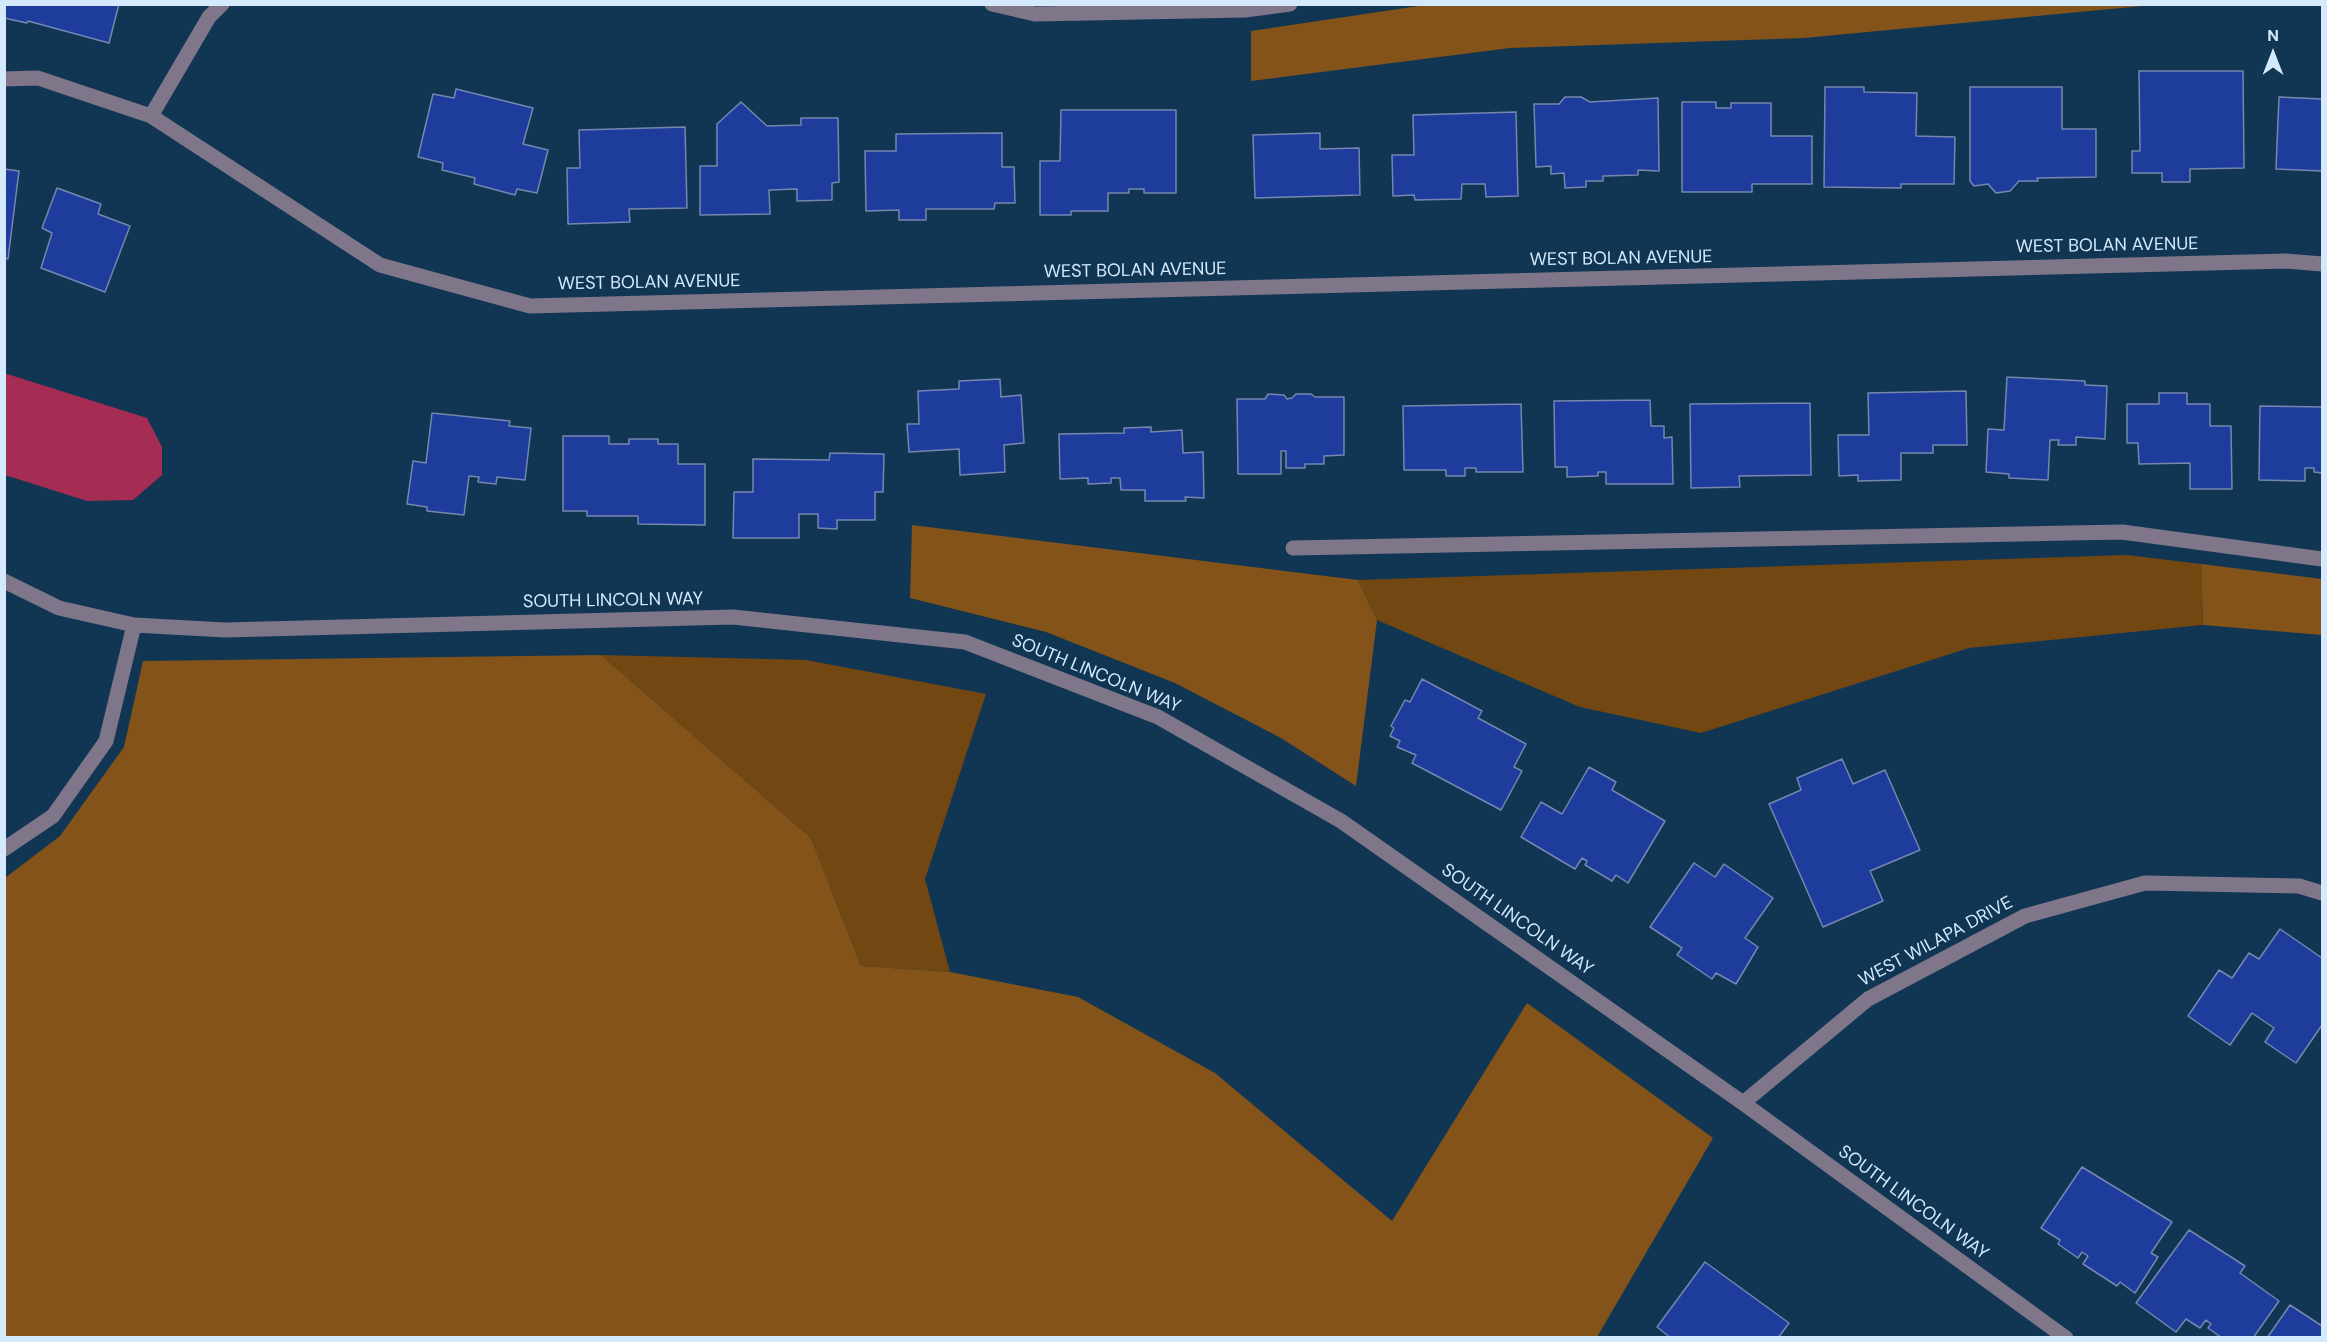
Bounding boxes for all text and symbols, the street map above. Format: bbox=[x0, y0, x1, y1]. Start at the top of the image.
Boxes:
north arrow bbox=[2243, 24, 2303, 84]
text: N bbox=[2267, 25, 2279, 46]
street label: WEST BOLAN AVENUE bbox=[2015, 234, 2199, 258]
street label: WEST BOLAN AVENUE bbox=[1529, 247, 1713, 271]
street label: WEST BOLAN AVENUE bbox=[1043, 259, 1227, 283]
street label: WEST BOLAN AVENUE bbox=[557, 271, 741, 295]
street label: SOUTH LINCOLN WAY bbox=[523, 589, 703, 613]
street label: SOUTH LINCOLN WAY bbox=[1008, 630, 1184, 718]
street label: SOUTH LINCOLN WAY bbox=[1437, 859, 1597, 981]
street label: WEST WILAPA DRIVE bbox=[1856, 892, 2016, 992]
street label: SOUTH LINCOLN WAY bbox=[1834, 1141, 1992, 1265]

